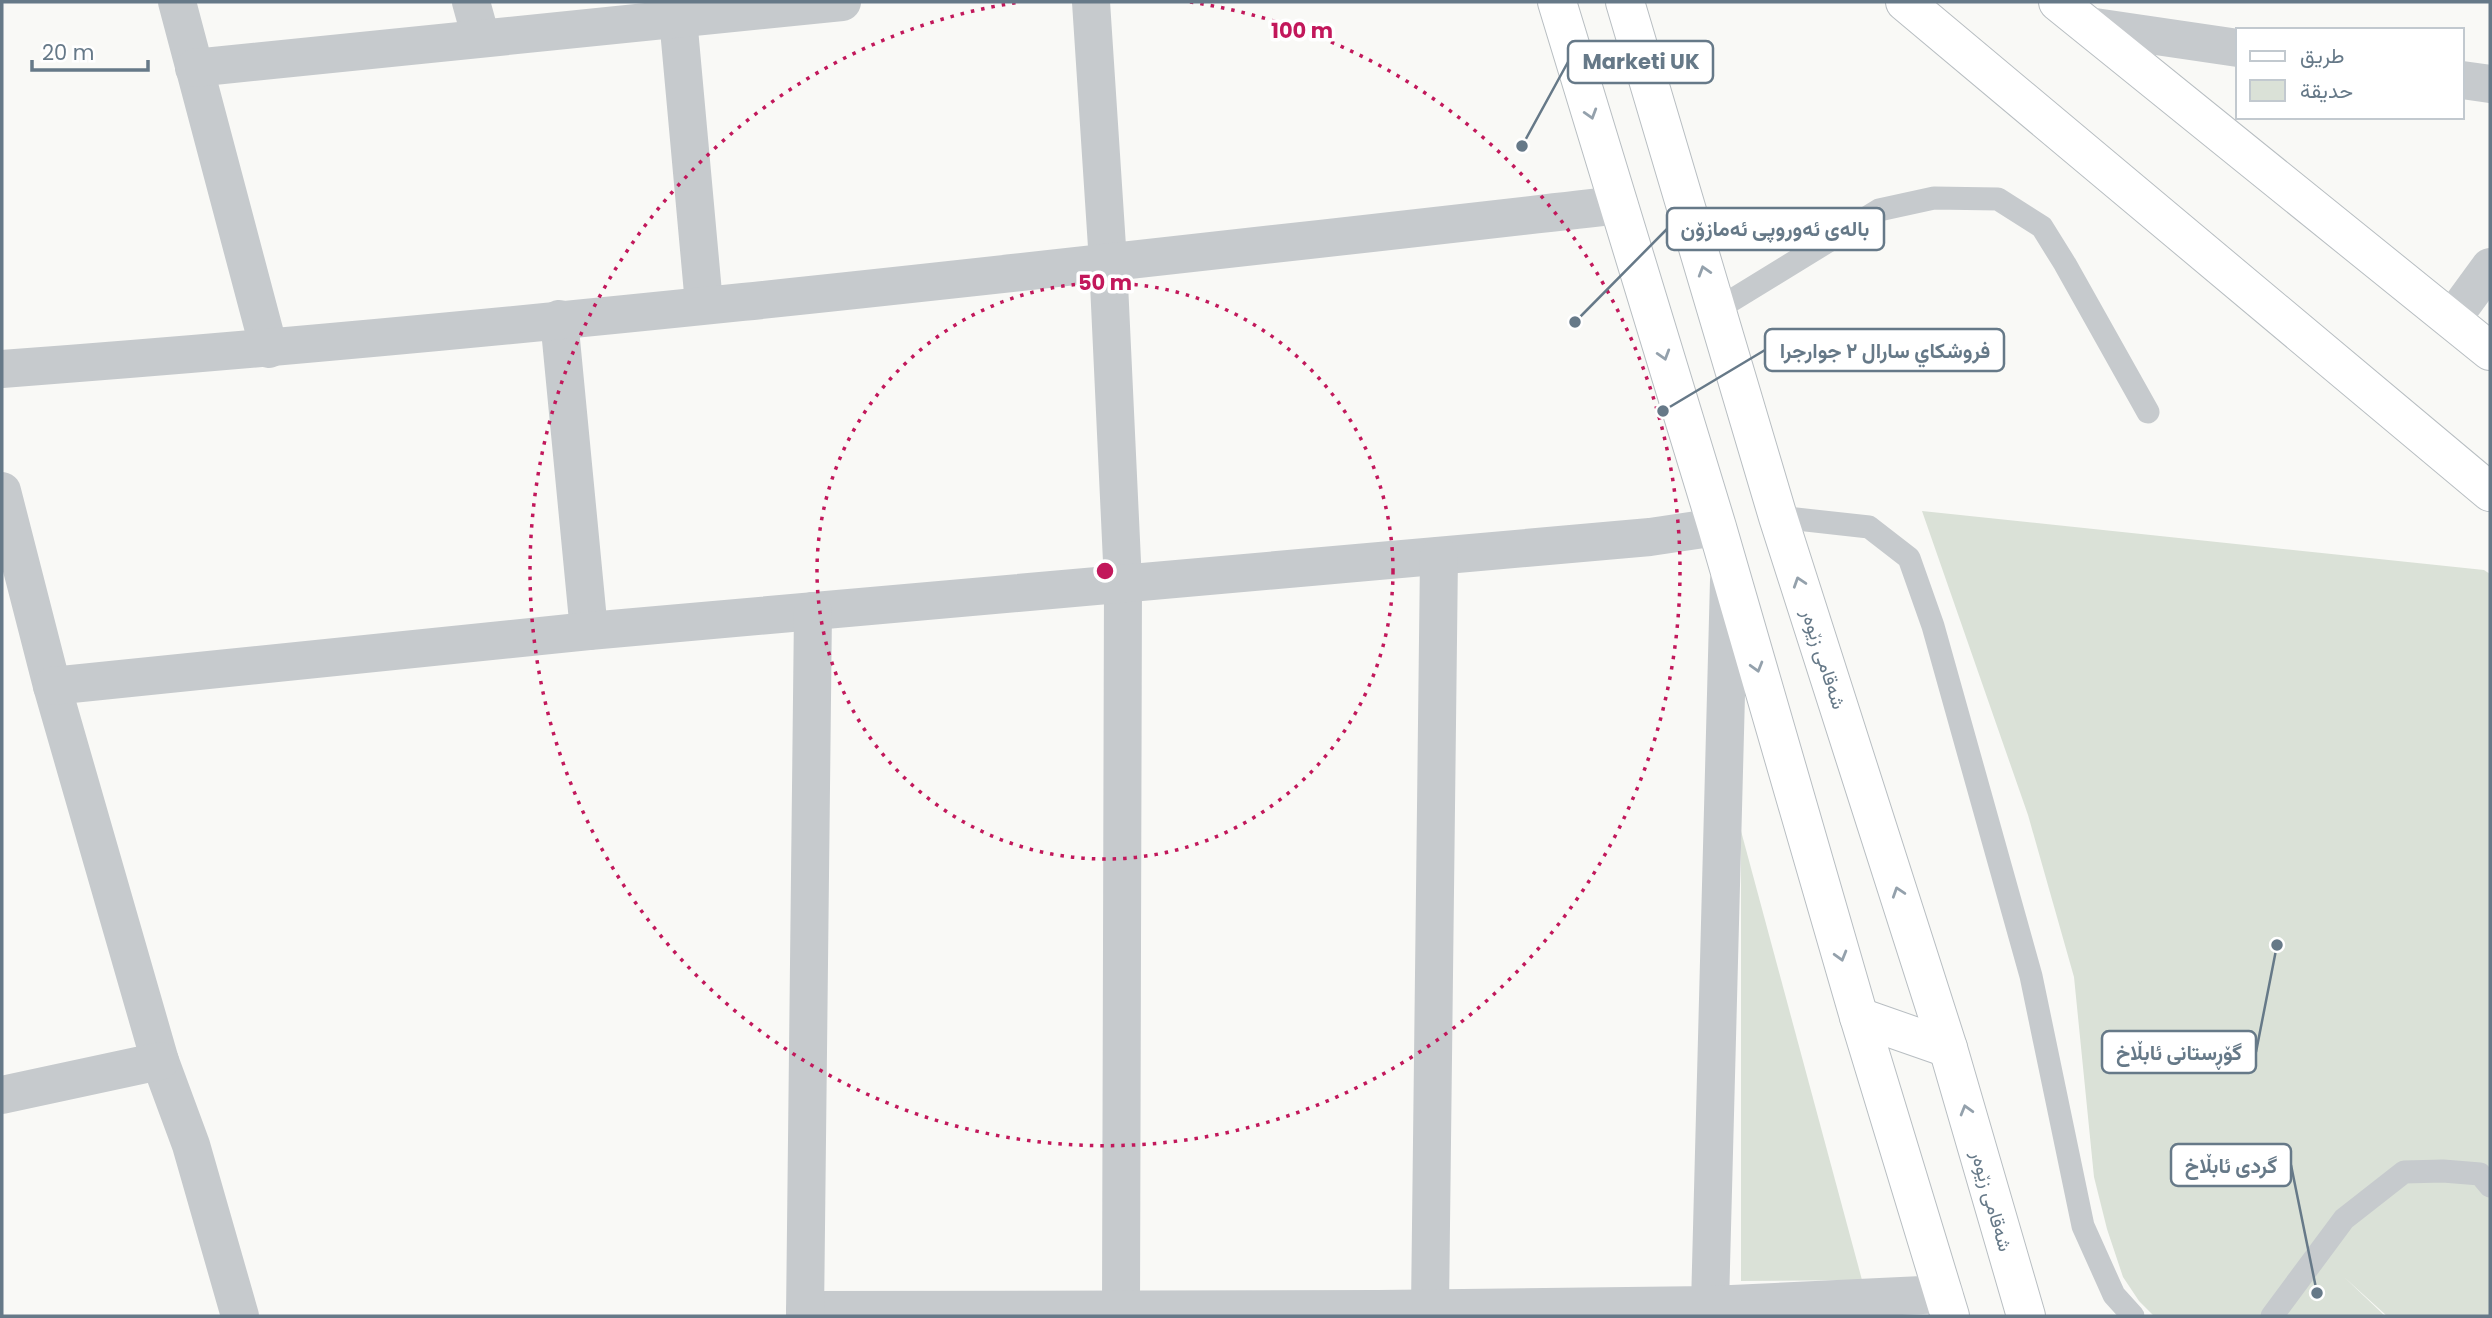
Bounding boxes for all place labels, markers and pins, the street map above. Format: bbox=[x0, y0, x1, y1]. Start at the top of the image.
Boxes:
callout: Marketi UK bbox=[1568, 41, 1713, 83]
callout: بالەی ئەوروپی ئەمازۆن bbox=[1667, 208, 1884, 250]
callout: فروشكاي سارال ٢ جوارجرا bbox=[1765, 329, 2004, 371]
centre of rings bbox=[1093, 559, 1117, 583]
callout: گۆڕستانی ئابڵاخ bbox=[2102, 1031, 2256, 1073]
callout: گردی ئابڵاخ bbox=[2171, 1144, 2291, 1186]

